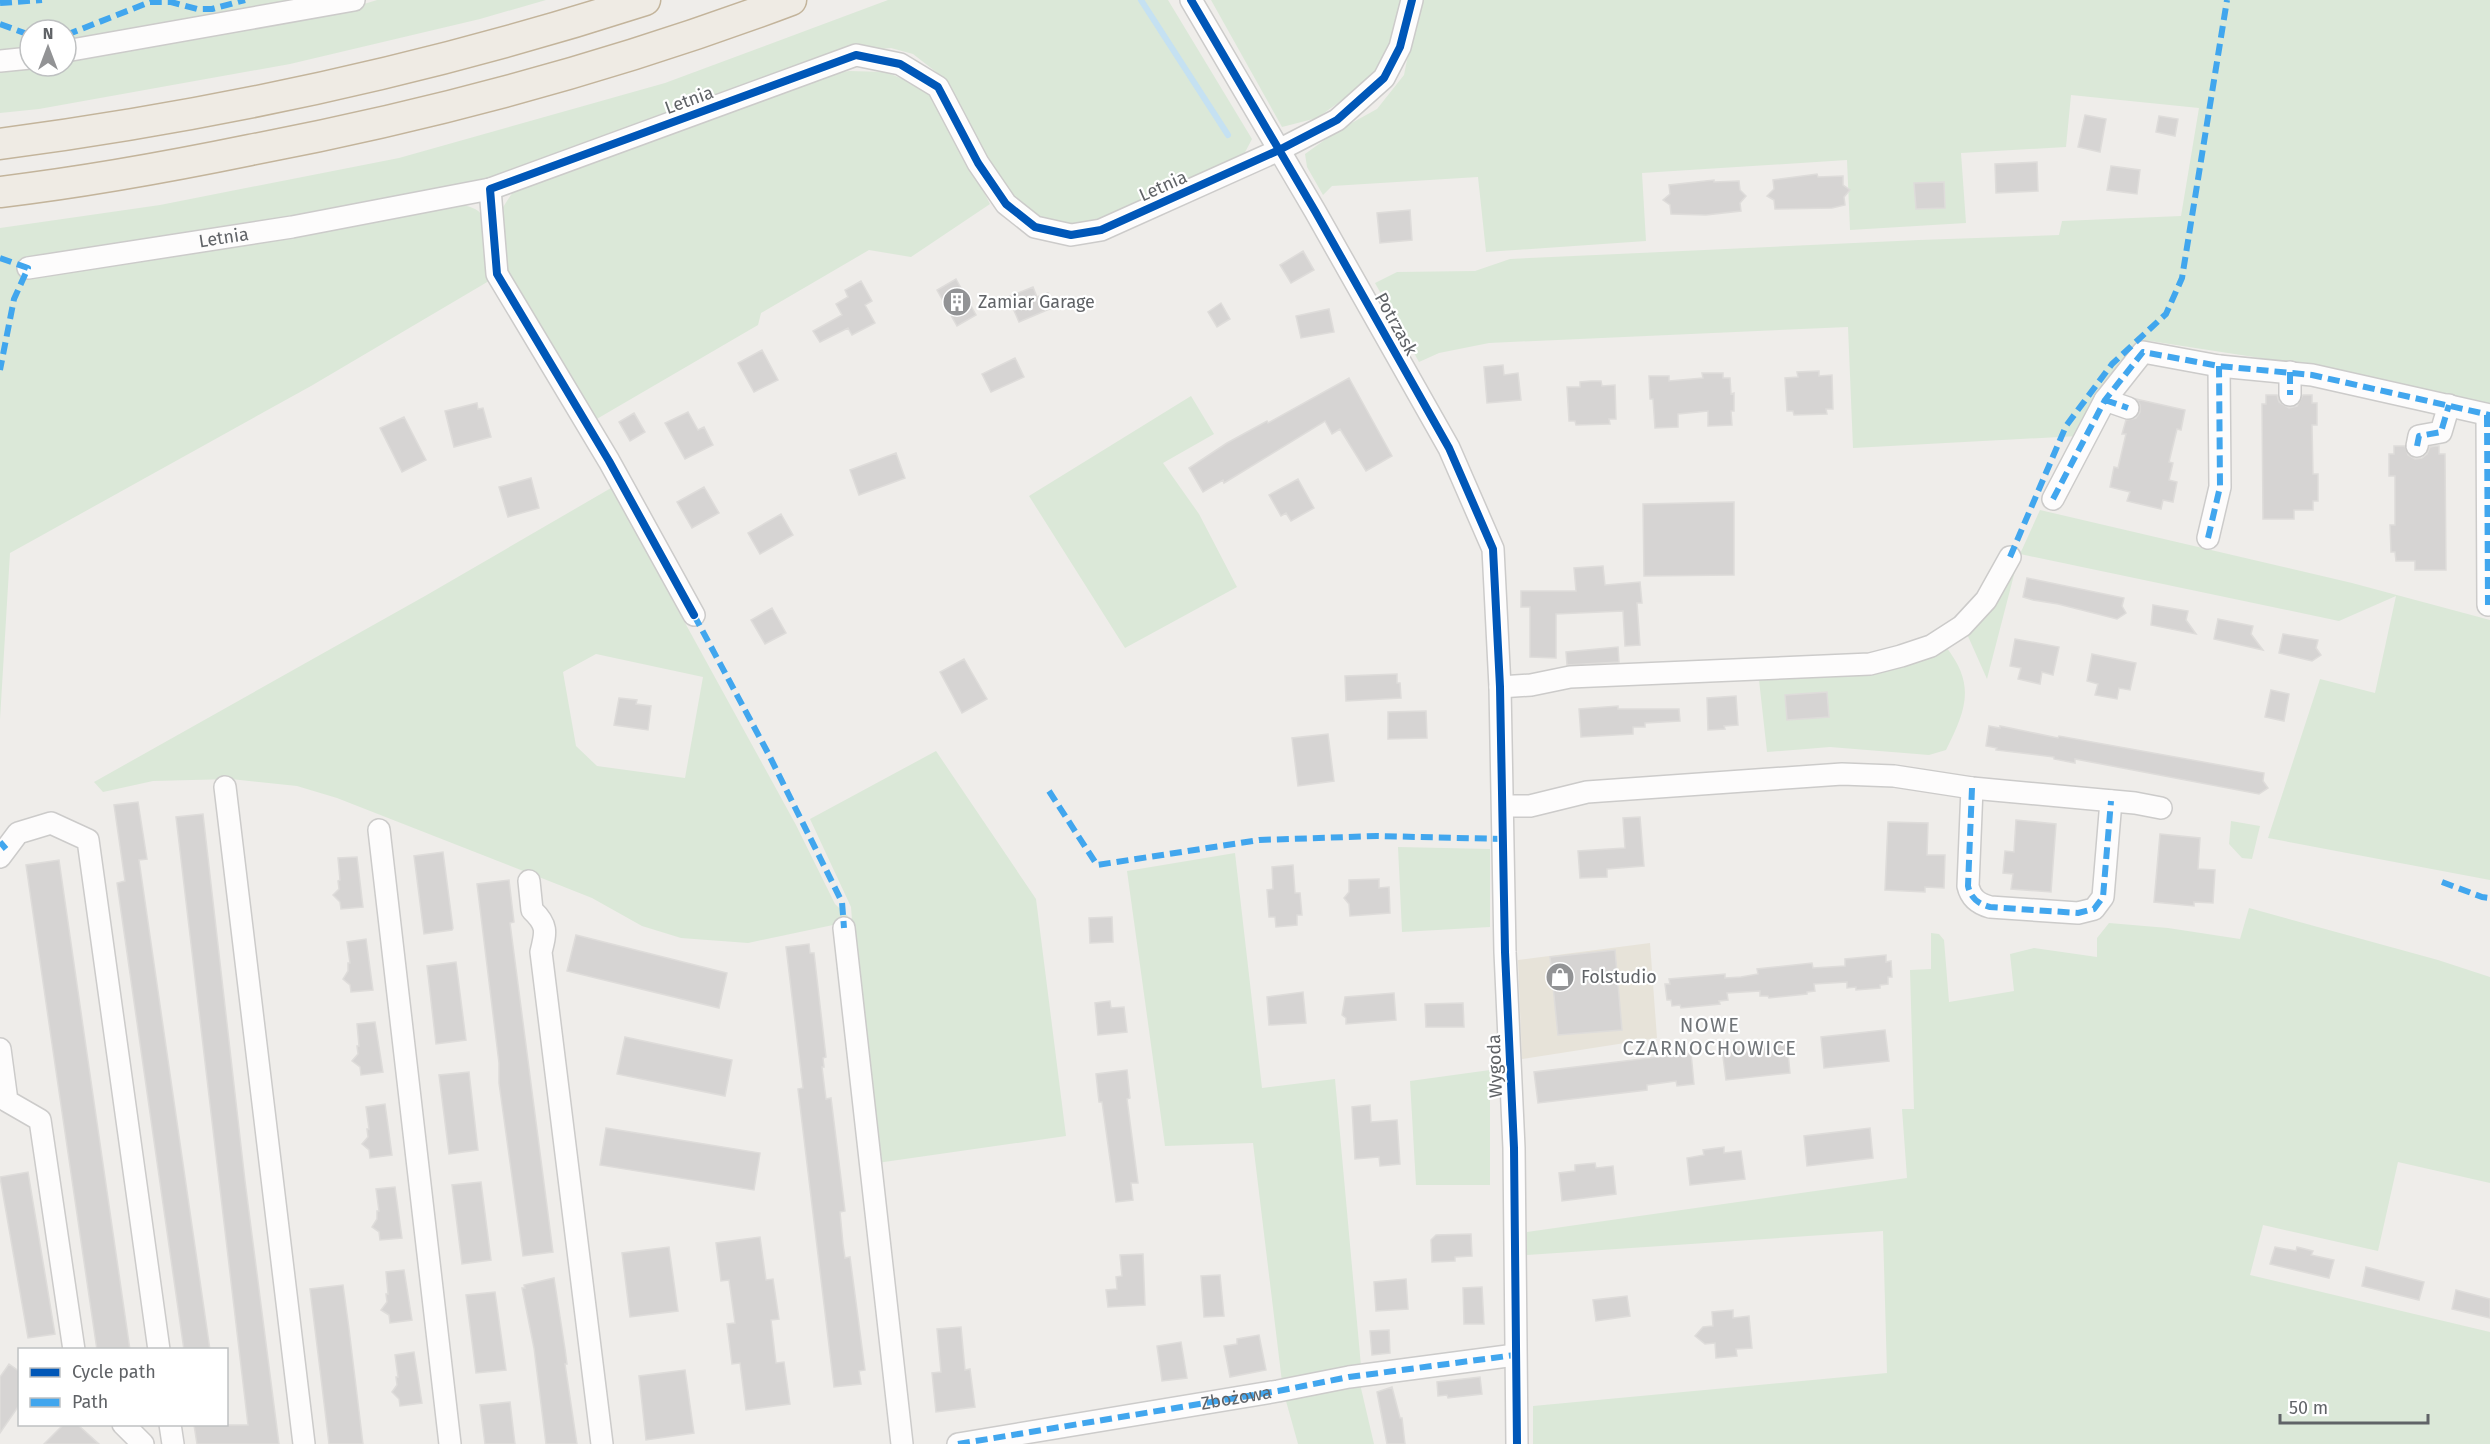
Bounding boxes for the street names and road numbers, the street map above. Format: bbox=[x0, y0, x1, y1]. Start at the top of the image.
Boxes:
street label: Letnia bbox=[662, 81, 716, 119]
street label: Letnia bbox=[1136, 166, 1190, 206]
street label: Letnia bbox=[197, 223, 250, 252]
street label: Potrzask bbox=[1370, 289, 1423, 360]
street label: Wygoda bbox=[1483, 1034, 1507, 1098]
street label: Zbożowa bbox=[1199, 1381, 1273, 1415]

